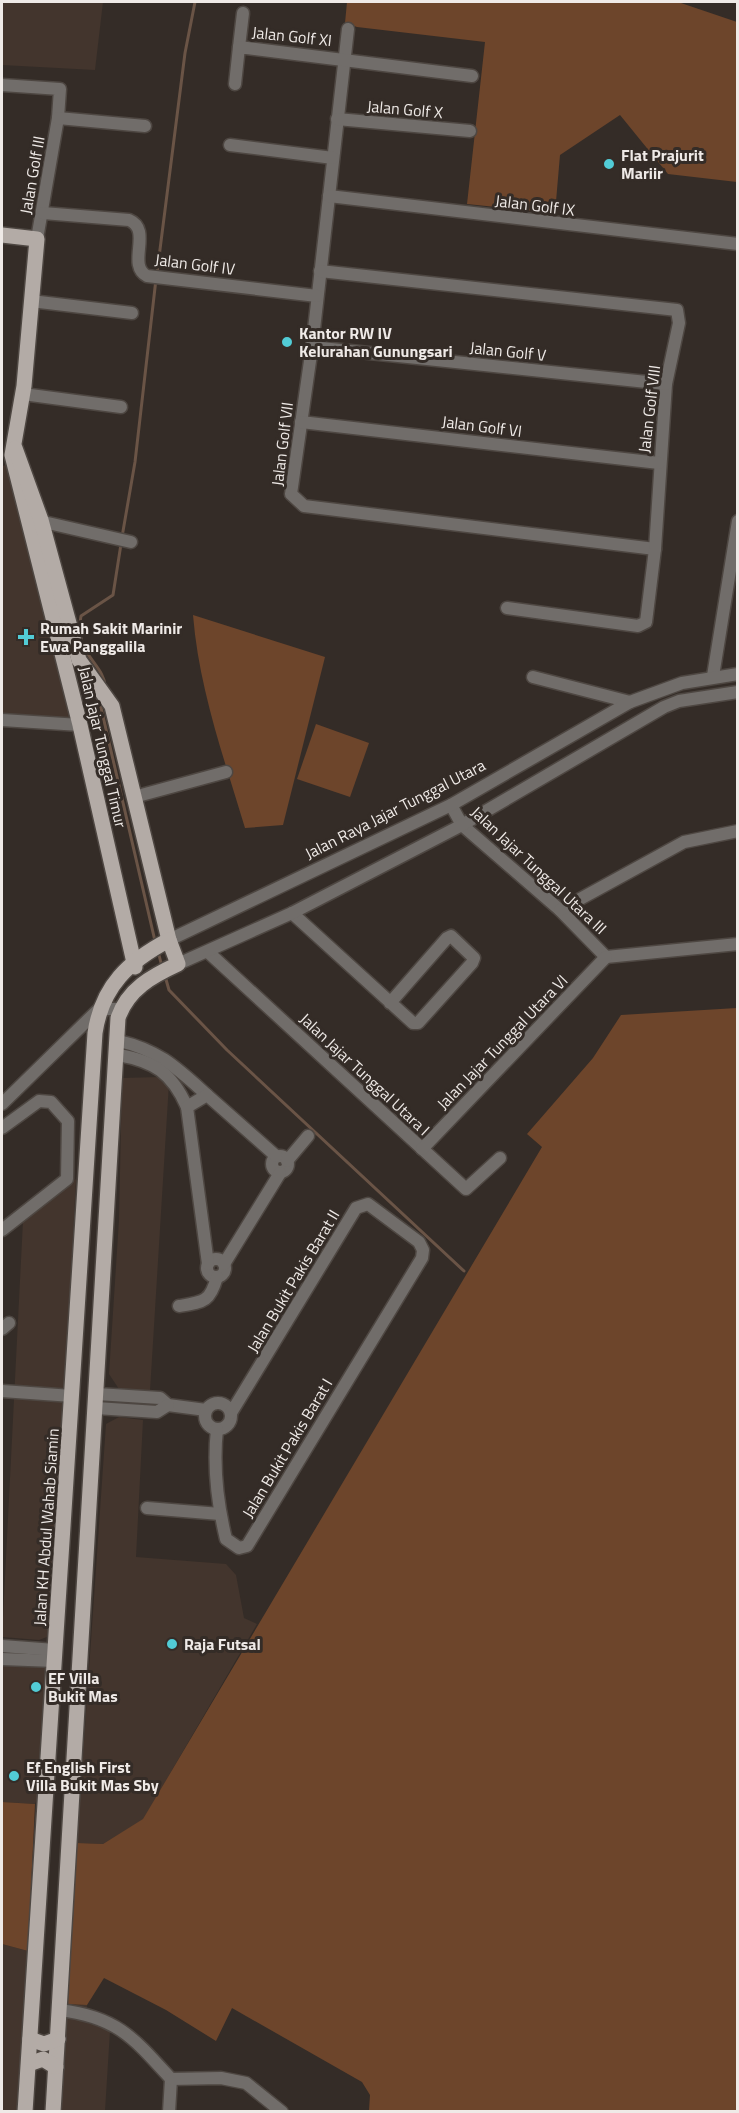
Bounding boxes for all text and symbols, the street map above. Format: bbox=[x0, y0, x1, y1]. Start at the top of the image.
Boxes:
street label: Jalan Golf XI bbox=[251, 20, 333, 52]
street label: Jalan Golf X bbox=[366, 94, 444, 124]
street label: Jalan Golf III bbox=[13, 134, 51, 216]
place label: Flat Prajurit Mariir bbox=[621, 143, 704, 185]
marker: Flat Prajurit Mariir bbox=[602, 157, 616, 171]
street label: Jalan Golf IX bbox=[494, 188, 576, 222]
street label: Jalan Golf IV bbox=[154, 247, 236, 281]
place label: Kantor RW IV Kelurahan Gunungsari bbox=[299, 321, 453, 363]
marker: Kantor RW IV Kelurahan Gunungsari bbox=[280, 335, 294, 349]
street label: Jalan Golf V bbox=[469, 335, 547, 367]
street label: Jalan Golf VIII bbox=[632, 364, 666, 454]
street label: Jalan Golf VII bbox=[265, 401, 299, 487]
street label: Jalan Golf VI bbox=[441, 409, 523, 443]
place label: Rumah Sakit Marinir Ewa Panggalila bbox=[40, 616, 182, 658]
marker: Rumah Sakit Marinir Ewa Panggalila bbox=[17, 628, 35, 646]
street label: Jalan Jajar Tunggal Timur bbox=[73, 664, 133, 830]
street label: Jalan Raya Jajar Tunggal Utara bbox=[301, 753, 489, 865]
street label: Jalan Jajar Tunggal Utara III bbox=[466, 800, 612, 940]
street label: Jalan Jajar Tunggal Utara VI bbox=[431, 969, 573, 1115]
street label: Jalan Jajar Tunggal Utara I bbox=[294, 1007, 436, 1141]
street label: Jalan Bukit Pakis Barat II bbox=[241, 1205, 345, 1357]
street label: Jalan Bukit Pakis Barat I bbox=[236, 1374, 338, 1522]
street label: Jalan KH Abdul Wahab Siamin bbox=[27, 1427, 65, 1627]
place label: Raja Futsal bbox=[184, 1632, 261, 1656]
marker: Raja Futsal bbox=[165, 1637, 179, 1651]
place label: EF Villa Bukit Mas bbox=[48, 1666, 118, 1708]
marker: EF Villa Bukit Mas bbox=[29, 1680, 43, 1694]
place label: Ef English First Villa Bukit Mas Sby bbox=[26, 1755, 159, 1797]
marker: Ef English First Villa Bukit Mas Sby bbox=[7, 1769, 21, 1783]

